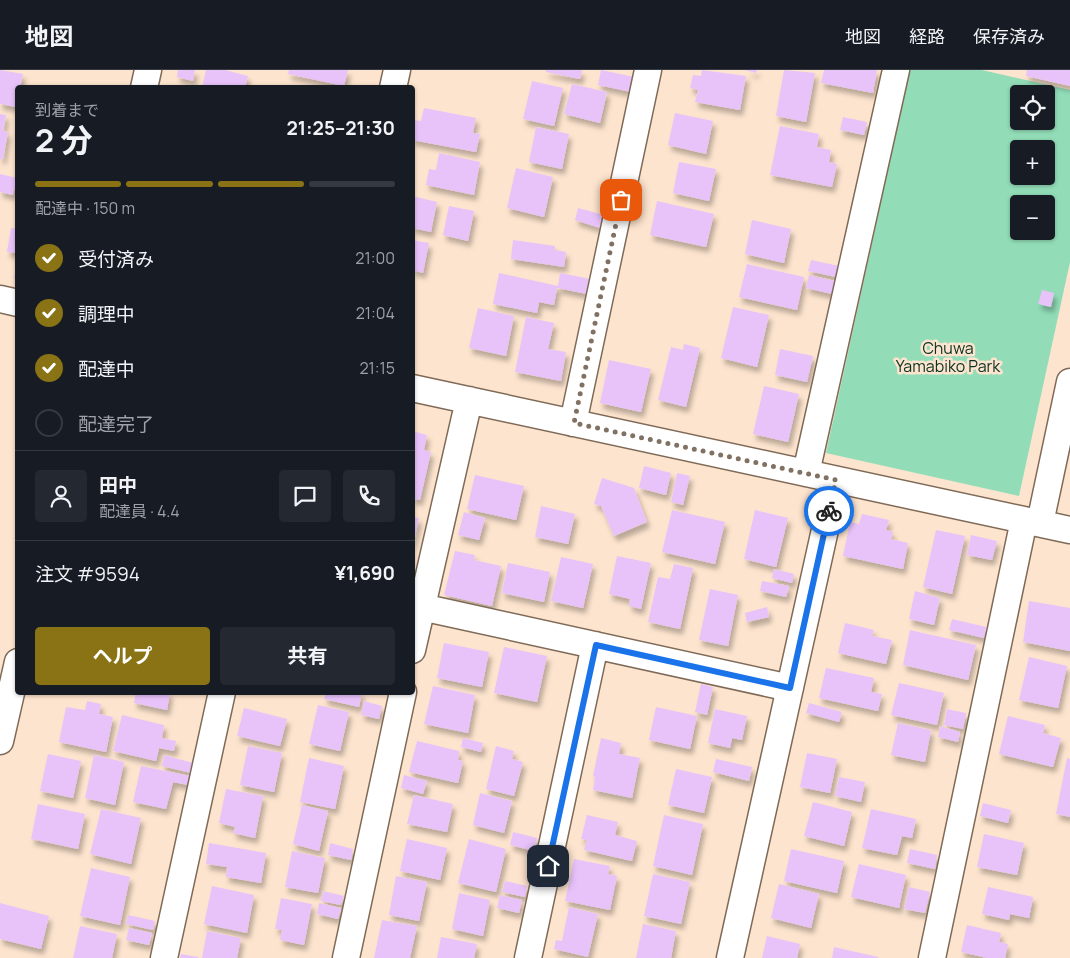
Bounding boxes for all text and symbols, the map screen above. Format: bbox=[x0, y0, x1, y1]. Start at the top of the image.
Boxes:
text: 地図 bbox=[25, 19, 73, 52]
text: 地図 bbox=[845, 24, 881, 48]
text: 経路 bbox=[909, 24, 945, 48]
text: 保存済み bbox=[973, 24, 1045, 48]
map controls bbox=[1010, 85, 1055, 240]
button: locate bbox=[1010, 85, 1055, 130]
text: 到着まで bbox=[35, 99, 99, 121]
text: 21:25–21:30 bbox=[286, 115, 395, 141]
text: 2 分 bbox=[35, 118, 92, 162]
button: + bbox=[1010, 140, 1055, 185]
pin bbox=[600, 179, 642, 221]
icon: bag bbox=[607, 186, 635, 214]
button: − bbox=[1010, 195, 1055, 240]
text: 配達中 · 150 m bbox=[35, 197, 135, 219]
icon: check bbox=[35, 244, 63, 272]
text: 受付済み bbox=[78, 246, 154, 272]
text: 21:00 bbox=[355, 247, 395, 269]
icon: check bbox=[35, 299, 63, 327]
text: 調理中 bbox=[78, 301, 135, 327]
text: 21:04 bbox=[356, 302, 395, 324]
park label: Chuwa Yamabiko Park bbox=[896, 337, 1001, 377]
icon: check bbox=[35, 354, 63, 382]
text: 配達中 bbox=[78, 356, 135, 382]
text: 21:15 bbox=[359, 357, 395, 379]
text: 配達完了 bbox=[78, 411, 154, 437]
button: person bbox=[35, 470, 87, 522]
button: chat bbox=[279, 470, 331, 522]
button: phone bbox=[343, 470, 395, 522]
text: 田中 bbox=[99, 472, 137, 498]
courier bbox=[804, 486, 854, 536]
icon: bike bbox=[815, 497, 843, 525]
text: 配達員 · 4.4 bbox=[99, 500, 180, 522]
text: ¥1,690 bbox=[334, 560, 395, 586]
text: 注文 #9594 bbox=[35, 561, 140, 587]
button: ヘルプ bbox=[35, 627, 210, 685]
button: 共有 bbox=[220, 627, 395, 685]
pin bbox=[527, 845, 569, 887]
icon: home bbox=[534, 852, 562, 880]

